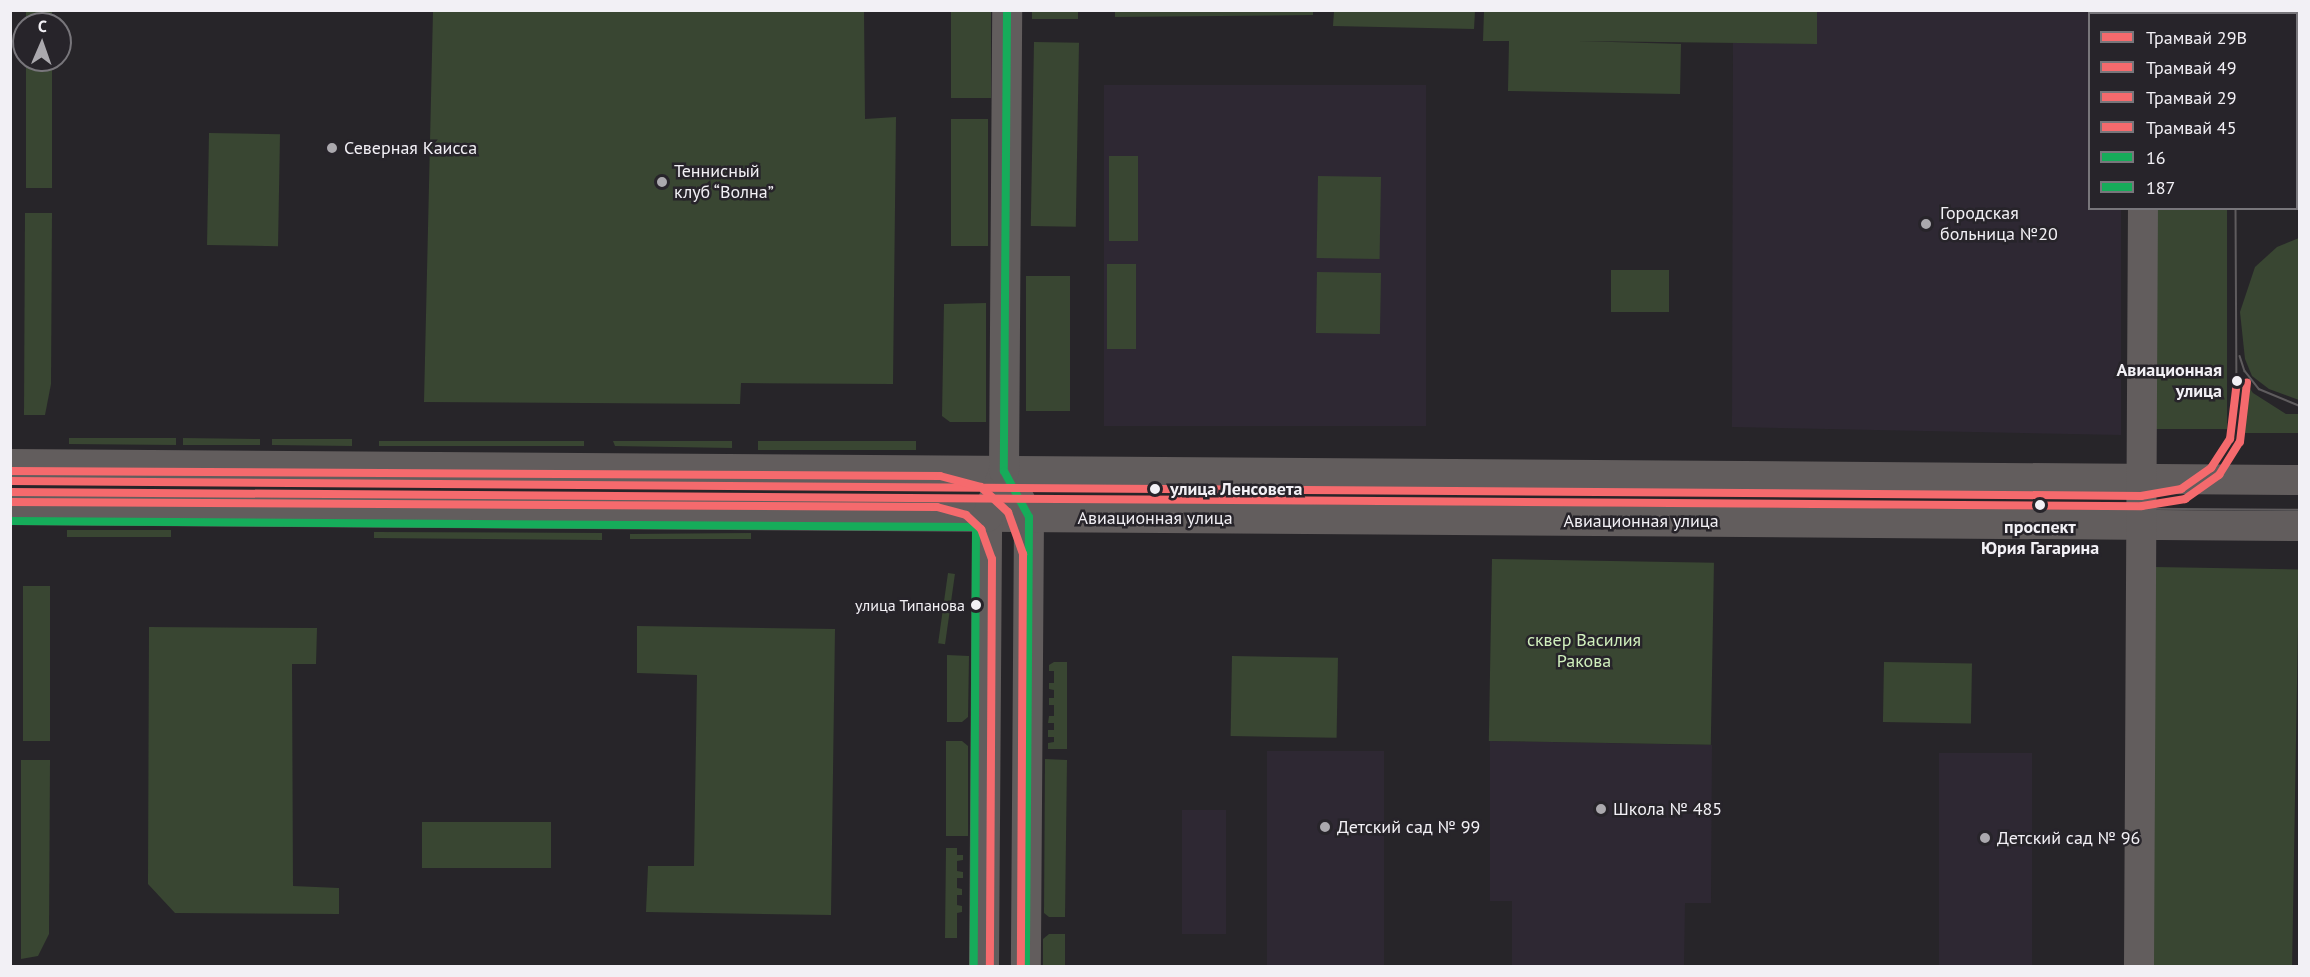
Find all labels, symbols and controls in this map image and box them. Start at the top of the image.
north arrow [12,12,72,72]
legend [2088,12,2298,210]
text: С [38,16,47,36]
text: Трамвай 29В [2146,26,2247,49]
text: Трамвай 49 [2146,56,2236,79]
text: Трамвай 29 [2146,86,2236,109]
text: Трамвай 45 [2146,116,2236,139]
place label: Северная Каисса [344,137,477,159]
marker: Северная Каисса [325,141,339,155]
text: 16 [2146,146,2166,169]
place label: Теннисный клуб “Волна” [674,161,775,204]
marker: Теннисный клуб “Волна” [655,175,669,189]
text: 187 [2146,176,2175,199]
place label: Городская больница №20 [1940,203,2058,246]
marker: Городская больница №20 [1917,215,1935,233]
place label: Авиационная улица [2116,360,2222,403]
marker: Авиационная улица [2227,371,2247,391]
place label: улица Ленсовета [1170,478,1303,500]
marker: улица Ленсовета [1145,479,1165,499]
marker: проспект Юрия Гагарина [2030,495,2050,515]
street label: Авиационная улица [1077,507,1233,529]
street label: Авиационная улица [1563,510,1719,532]
place label: проспект Юрия Гагарина [1981,517,2099,560]
place label: улица Типанова [855,595,965,615]
marker: улица Типанова [970,599,982,611]
park label: сквер Василия Ракова [1527,630,1641,672]
place label: Школа № 485 [1613,798,1722,820]
marker: Школа № 485 [1594,802,1608,816]
place label: Детский сад № 99 [1337,816,1480,838]
marker: Детский сад № 99 [1318,820,1332,834]
place label: Детский сад № 96 [1997,827,2140,849]
marker: Детский сад № 96 [1978,831,1992,845]

